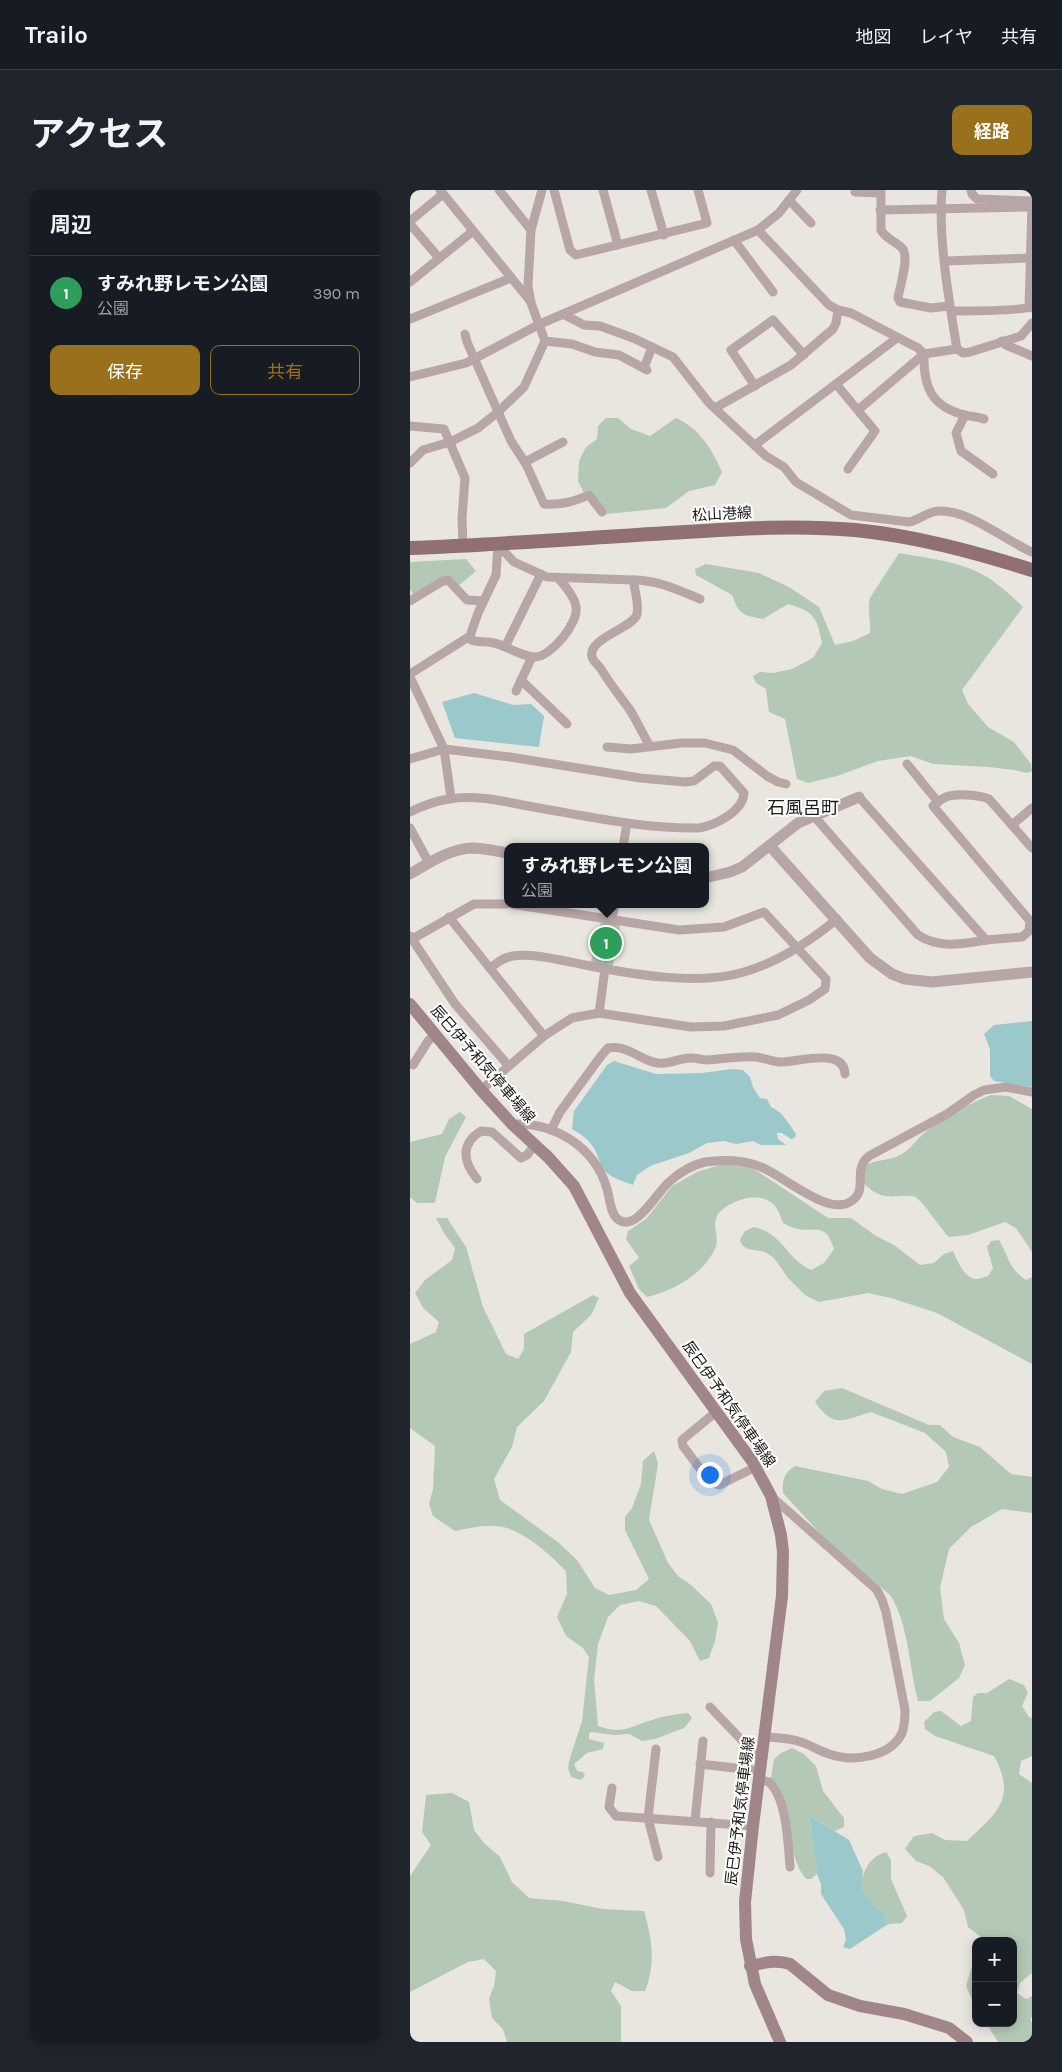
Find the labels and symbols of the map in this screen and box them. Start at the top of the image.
street label: 松山港線 [692,503,752,525]
district label: 石風呂町 [767,797,839,819]
pin: 1 [590,924,622,962]
street label: 辰巳伊予和気停車場線 [427,1001,539,1127]
street label: 辰巳伊予和気停車場線 [679,1337,779,1471]
your location [697,1462,723,1488]
street label: 辰巳伊予和気停車場線 [722,1735,758,1887]

